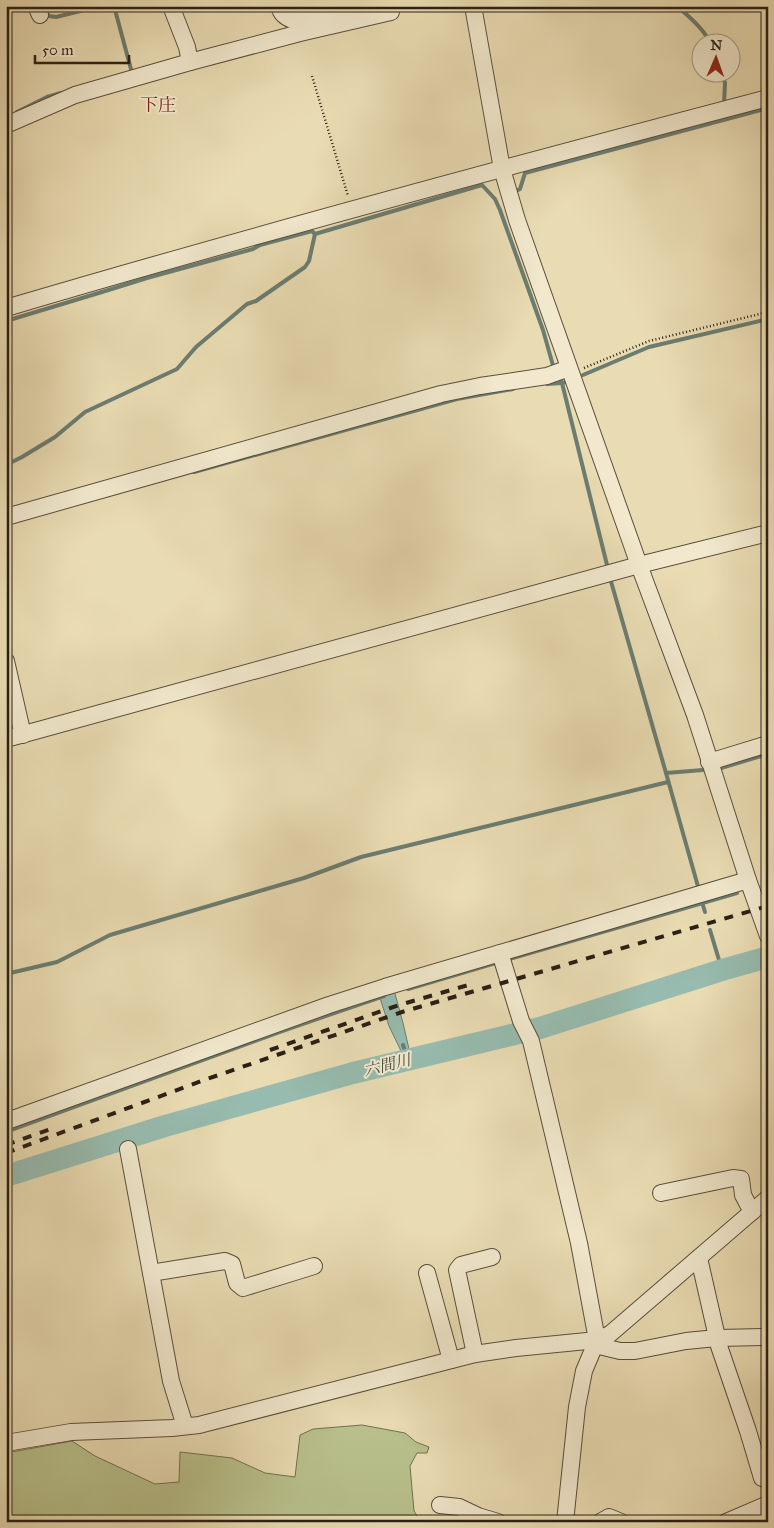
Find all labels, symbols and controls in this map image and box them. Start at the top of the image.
scale bar [35,32,129,64]
north arrow [692,32,742,82]
text: N [710,37,723,54]
text: 50 m [42,41,74,59]
district label: 下庄 [140,94,176,116]
water label: 六間川 [361,1049,415,1080]

